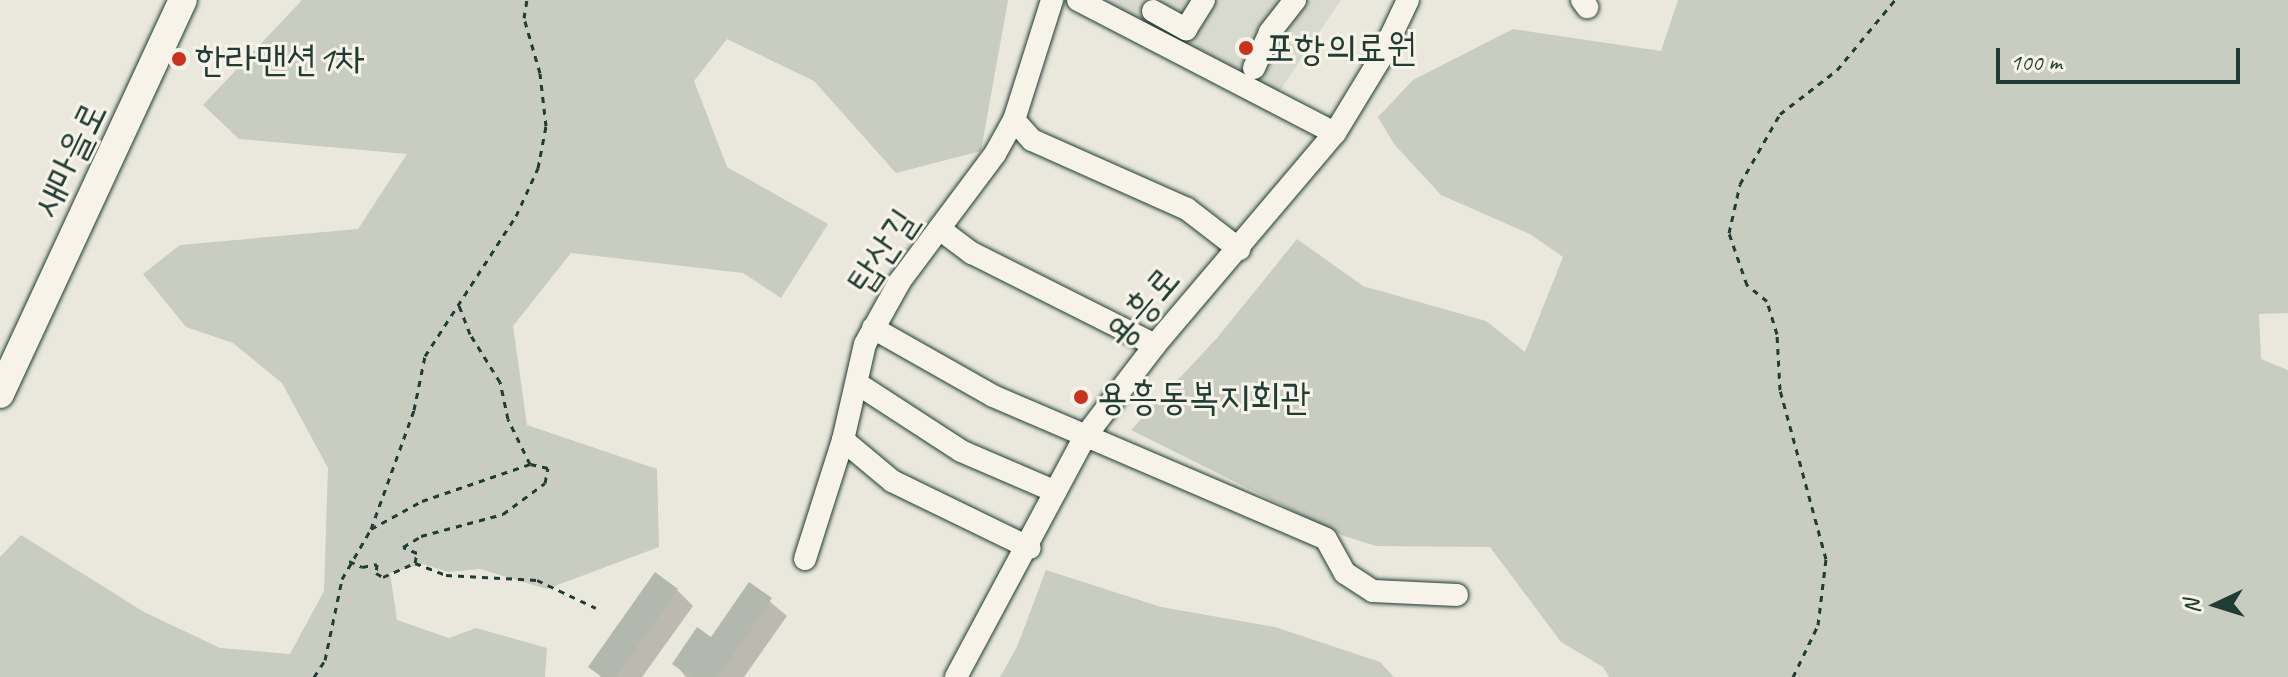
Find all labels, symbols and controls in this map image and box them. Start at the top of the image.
place label: 포항의료원 [1264,25,1417,71]
scale bar [2000,32,2244,82]
place label: 한라맨션1차 [195,36,365,82]
marker: 포항의료원 [1235,37,1257,59]
text: 100 m [2010,47,2062,77]
marker: 한라맨션1차 [170,50,188,68]
street label: 새마을로 [22,94,116,224]
street label: 탑산길 [837,200,927,302]
street label: 용흥로 [1095,257,1189,357]
place label: 용흥동복지회관 [1097,374,1311,420]
marker: 용흥동복지회관 [1072,388,1090,406]
north arrow [2176,565,2256,645]
text: N [2178,599,2206,614]

